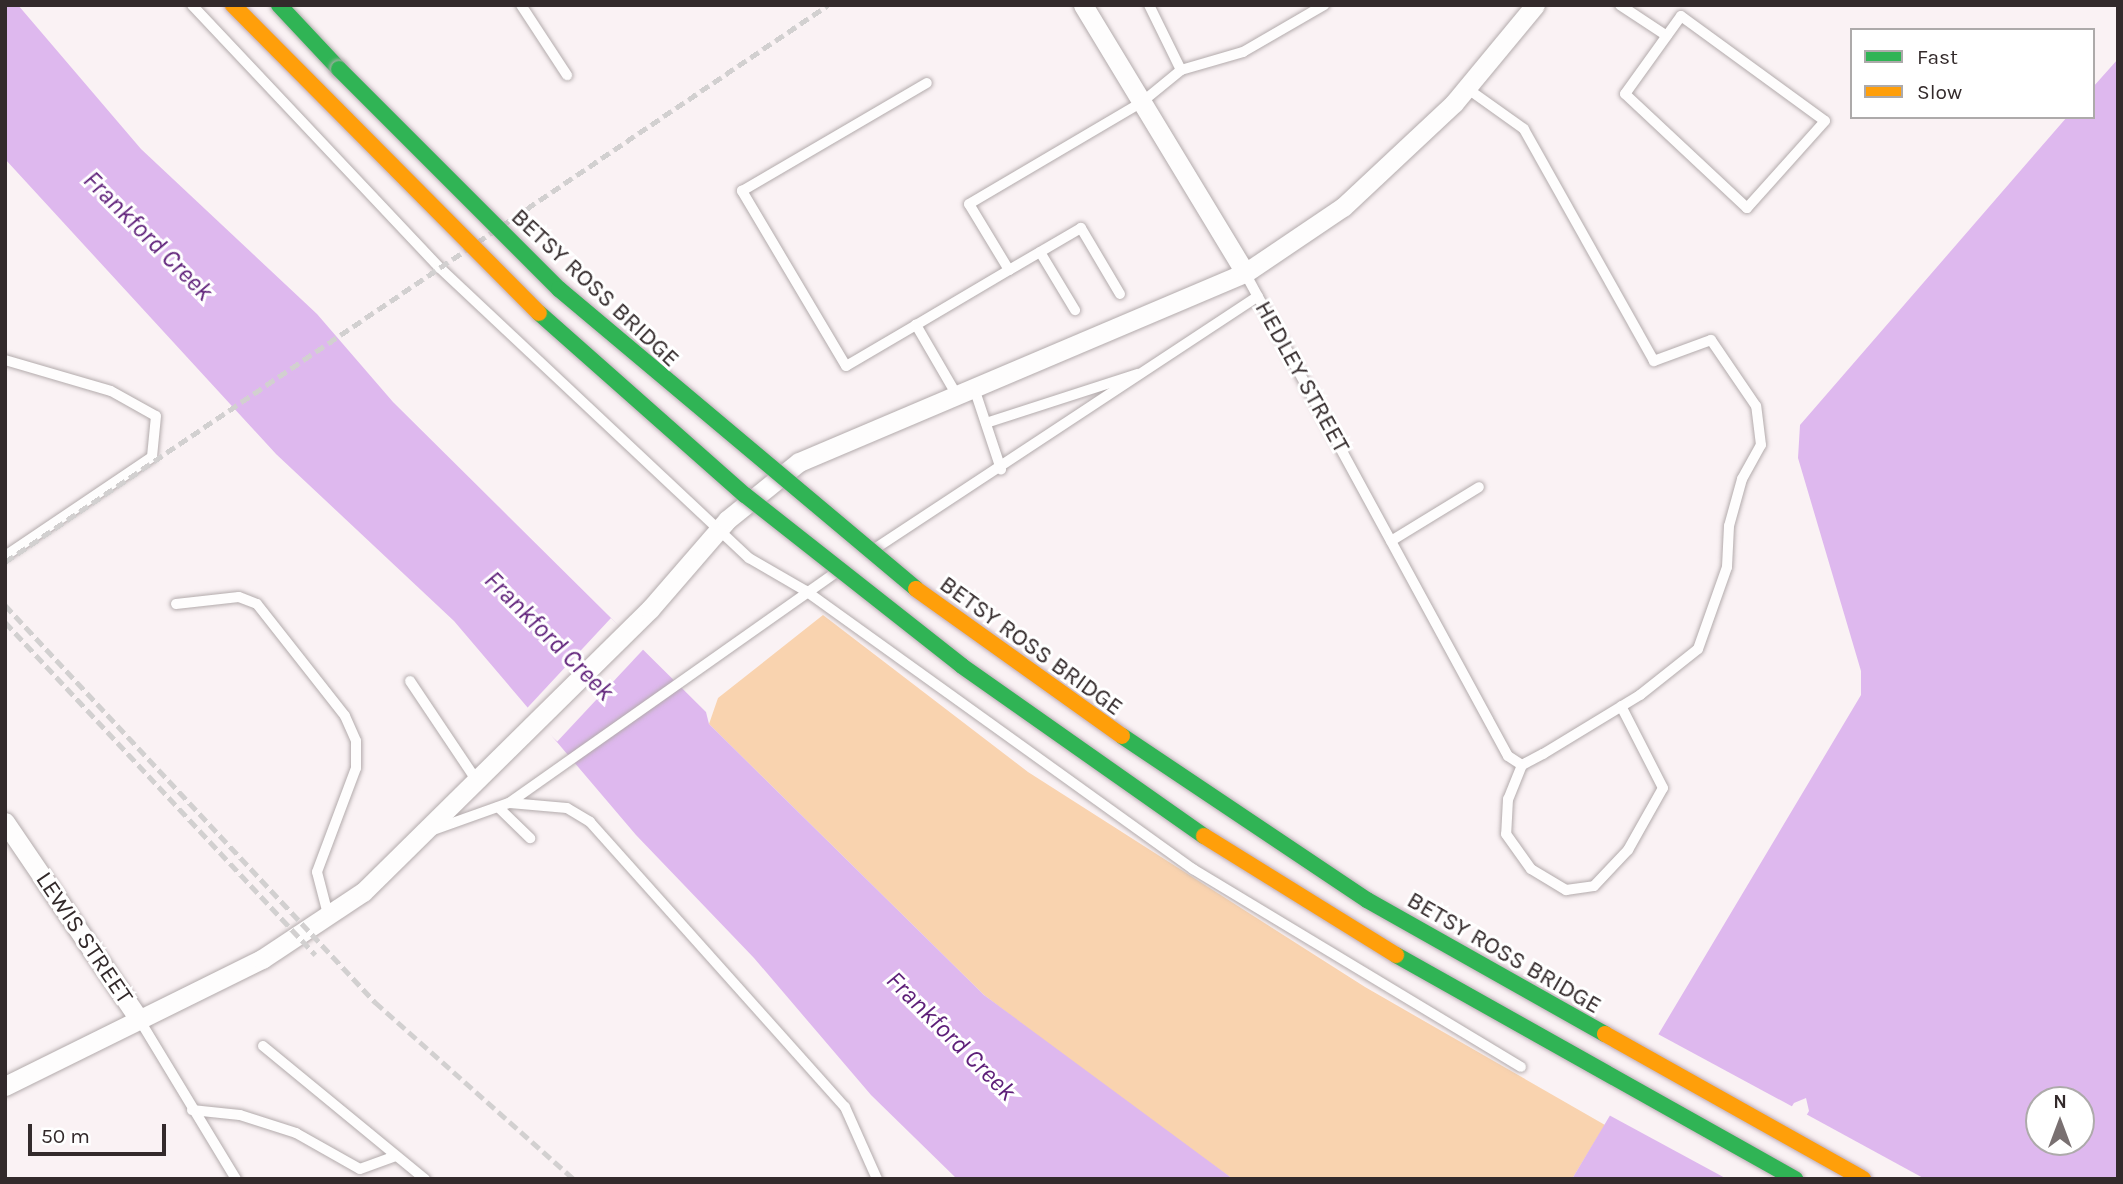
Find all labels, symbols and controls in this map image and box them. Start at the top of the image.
legend [1850,28,2095,119]
text: Fast [1917,45,1958,69]
text: Slow [1917,80,1962,104]
water label: Frankford Creek [77,165,219,307]
street label: BETSY ROSS BRIDGE [505,203,685,373]
street label: HEDLEY STREET [1248,296,1356,458]
water label: Frankford Creek [478,565,620,707]
street label: BETSY ROSS BRIDGE [934,570,1128,722]
street label: LEWIS STREET [29,866,139,1010]
street label: BETSY ROSS BRIDGE [1402,886,1606,1020]
water label: Frankford Creek [880,965,1022,1107]
north arrow [2025,1086,2095,1156]
text: N [2053,1091,2067,1113]
scale bar [32,1110,170,1154]
text: 50 m [41,1124,90,1148]

